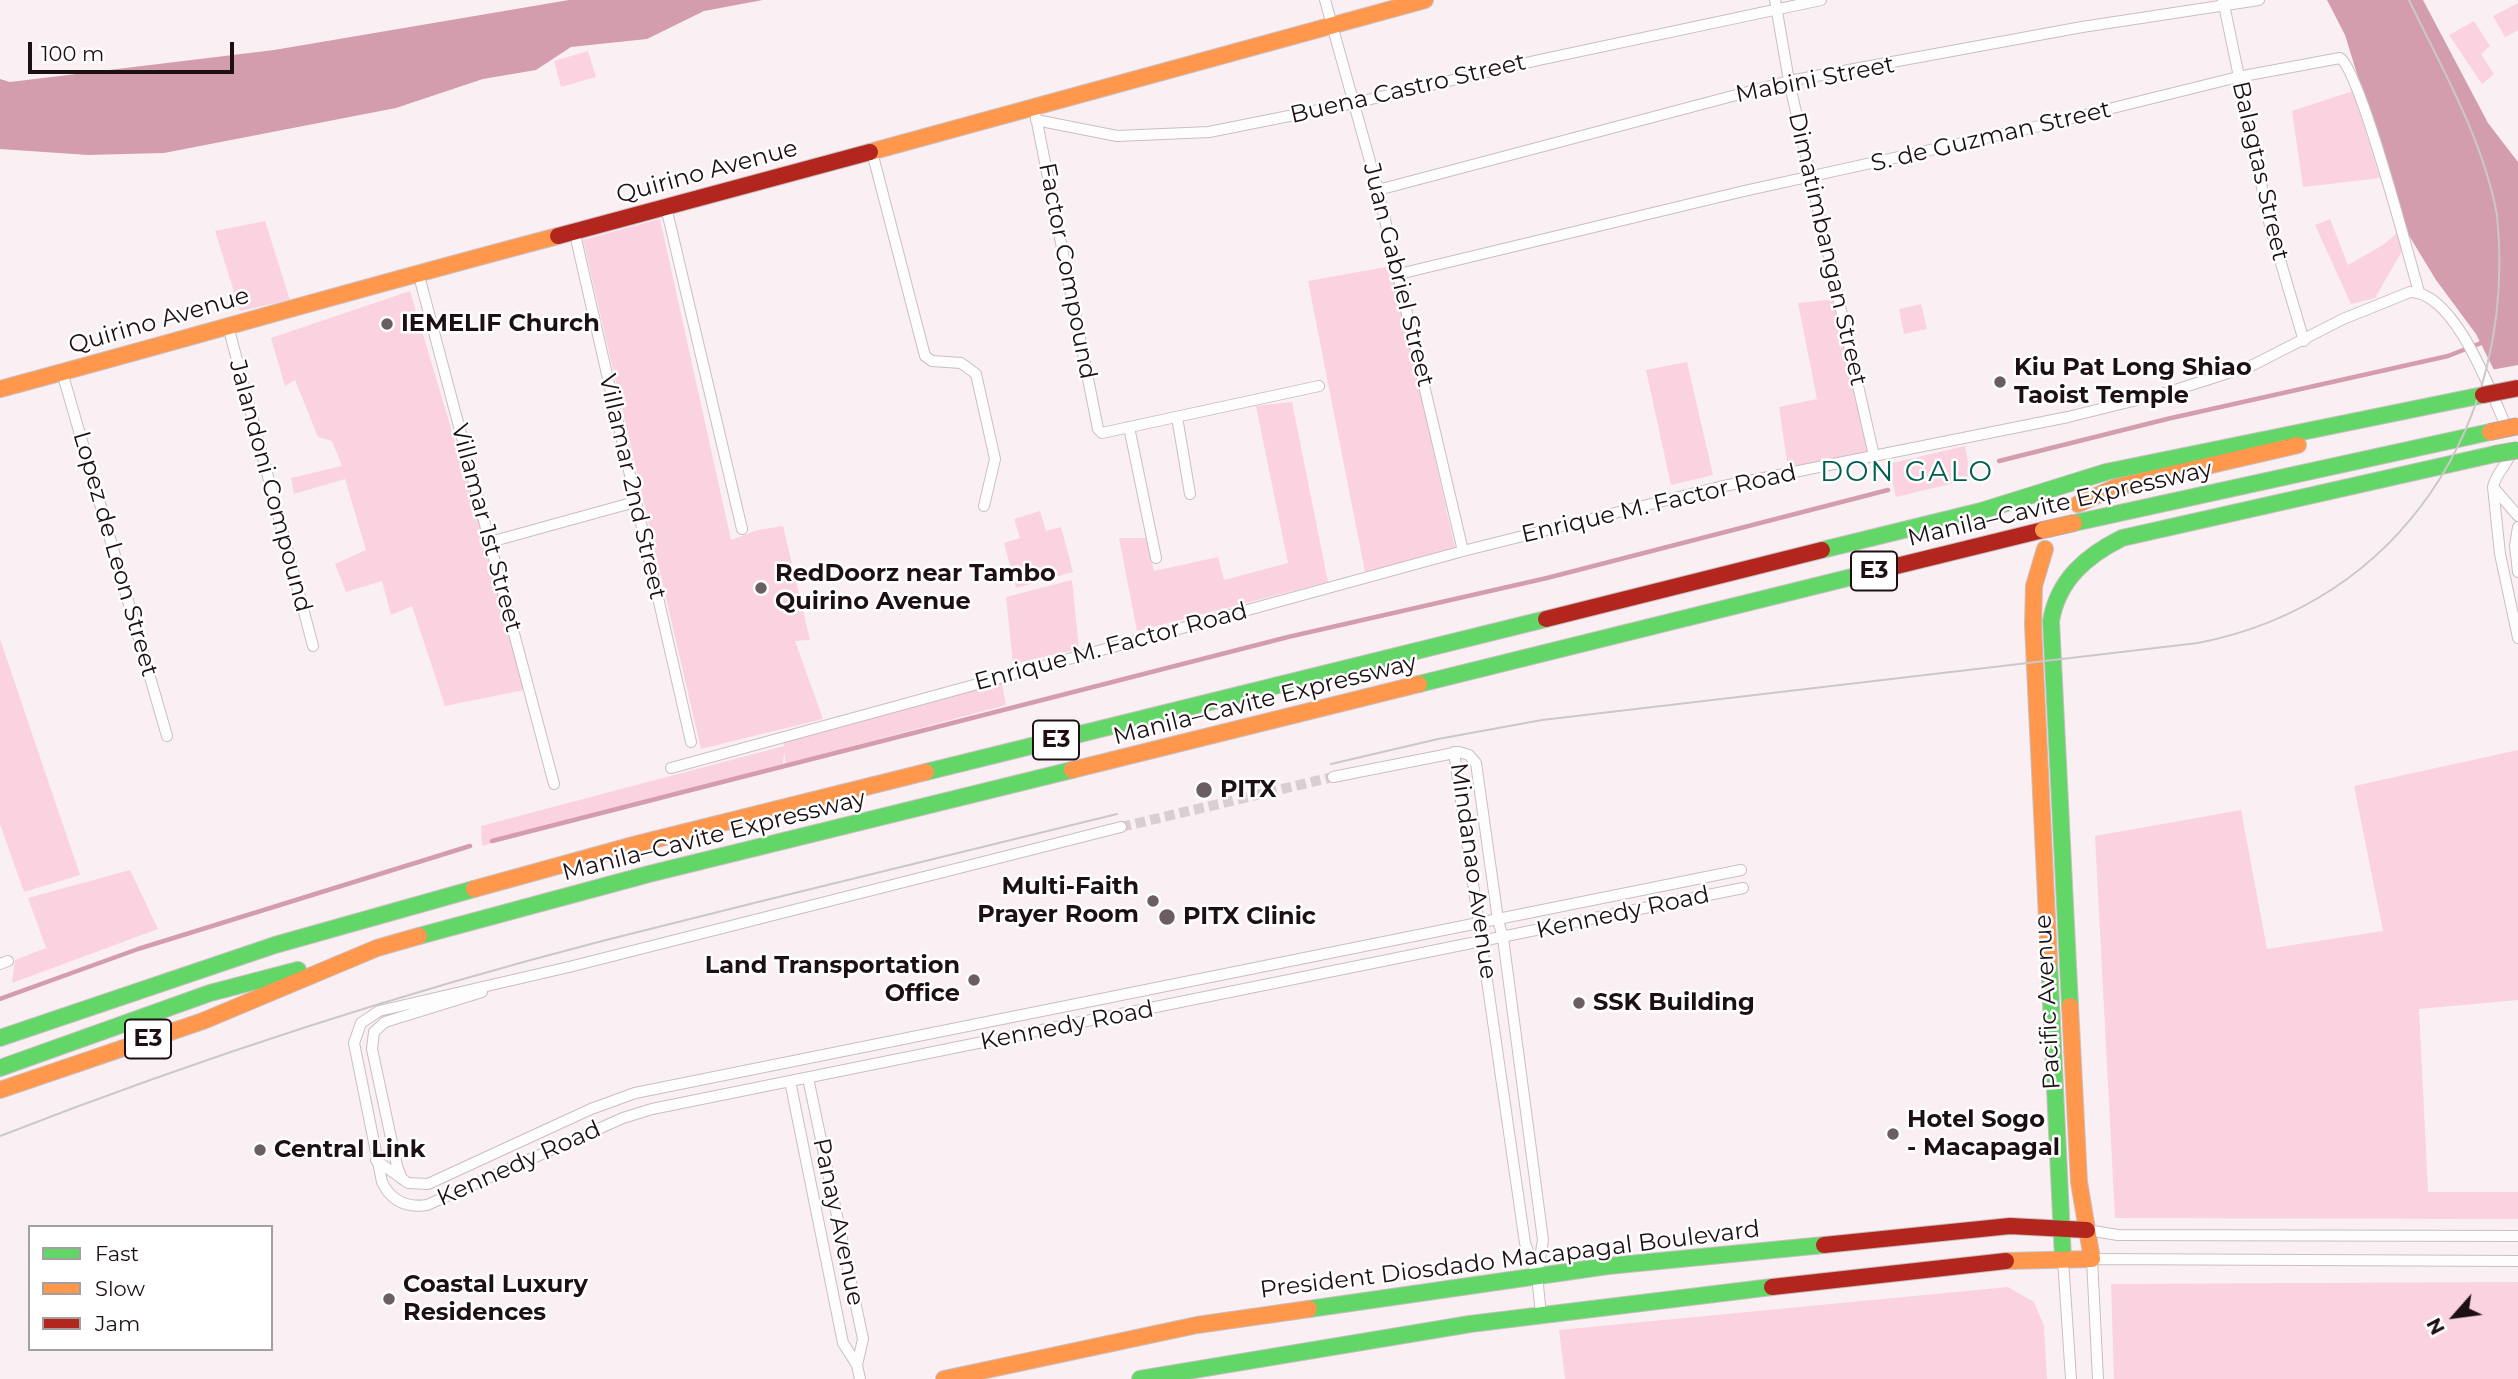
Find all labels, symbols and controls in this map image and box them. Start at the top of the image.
scale bar [32,28,238,72]
text: 100 m [41,41,104,66]
street label: Buena Castro Street [1287,48,1529,130]
street label: Mabini Street [1733,50,1897,110]
street label: Balagtas Street [2225,78,2295,264]
street label: S. de Guzman Street [1868,95,2114,179]
street label: Dimatimbangan Street [1781,109,1873,389]
street label: Quirino Avenue [613,134,801,210]
street label: Factor Compound [1032,160,1102,382]
street label: Juan Gabriel Street [1356,160,1440,390]
street label: Quirino Avenue [65,281,253,361]
place label: IEMELIF Church [401,310,600,338]
marker: IEMELIF Church [379,316,395,332]
place label: Kiu Pat Long Shiao Taoist Temple [2014,354,2252,410]
street label: Jalandoni Compound [222,357,318,615]
street label: Villamar 2nd Street [592,372,672,602]
marker: Kiu Pat Long Shiao Taoist Temple [1992,374,2008,390]
street label: Villamar 1st Street [444,421,528,635]
street label: Lopez de Leon Street [66,428,164,680]
street label: Manila–Cavite Expressway [1905,455,2215,553]
district label: DON GALO [1821,456,1993,490]
street label: Enrique M. Factor Road [1519,458,1799,550]
road number: E3 [1851,552,1897,590]
place label: RedDoorz near Tambo Quirino Avenue [775,560,1056,616]
marker: RedDoorz near Tambo Quirino Avenue [753,580,769,596]
street label: Enrique M. Factor Road [971,597,1251,697]
street label: Manila–Cavite Expressway [1110,648,1420,752]
road number: E3 [1033,720,1079,760]
street label: Mindanao Avenue [1444,761,1502,981]
place label: PITX [1220,776,1276,804]
marker: PITX [1194,780,1214,800]
street label: Manila–Cavite Expressway [559,784,869,888]
place label: Multi-Faith Prayer Room [977,873,1139,929]
street label: Kennedy Road [1534,881,1712,945]
marker: Multi-Faith Prayer Room [1145,893,1161,909]
place label: PITX Clinic [1183,903,1316,931]
marker: PITX Clinic [1157,907,1177,927]
street label: Pacific Avenue [2029,914,2067,1090]
place label: Land Transportation Office [705,952,960,1008]
marker: Land Transportation Office [966,972,982,988]
place label: SSK Building [1593,989,1755,1017]
street label: Kennedy Road [978,995,1156,1057]
marker: SSK Building [1571,995,1587,1011]
road number: E3 [125,1020,171,1058]
place label: Hotel Sogo - Macapagal [1907,1106,2060,1162]
street label: Kennedy Road [433,1115,605,1213]
marker: Hotel Sogo - Macapagal [1885,1126,1901,1142]
street label: Panay Avenue [806,1135,870,1309]
place label: Central Link [274,1136,425,1164]
marker: Central Link [252,1142,268,1158]
street label: President Diosdado Macapagal Boulevard [1258,1215,1762,1305]
legend [28,1225,273,1351]
text: Fast [95,1241,139,1266]
place label: Coastal Luxury Residences [403,1271,588,1327]
text: Slow [95,1276,145,1301]
north arrow [2420,1281,2490,1351]
marker: Coastal Luxury Residences [381,1291,397,1307]
text: Jam [95,1311,140,1336]
text: N [2422,1314,2450,1338]

